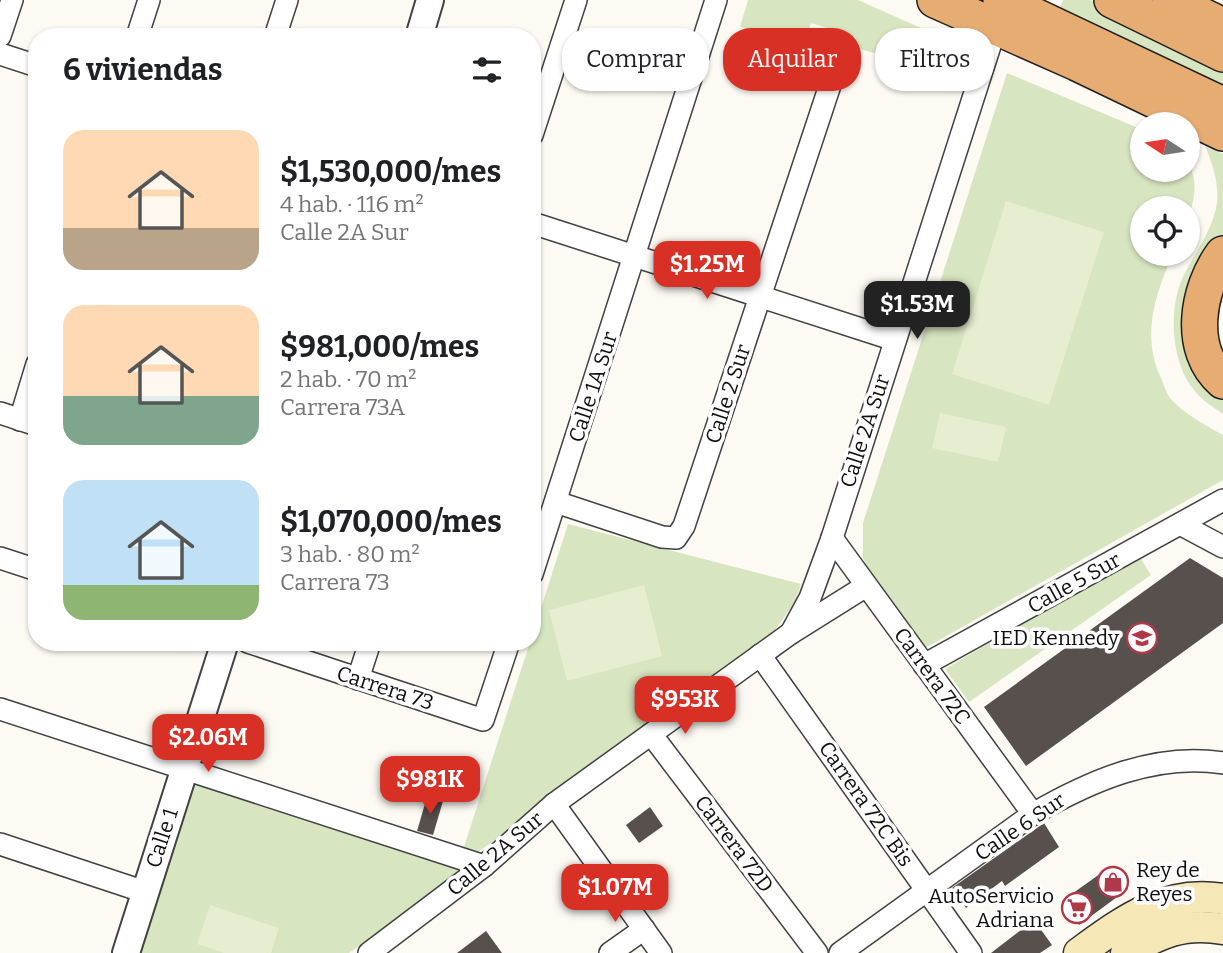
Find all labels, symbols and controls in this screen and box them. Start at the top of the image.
chip: Comprar [562,28,709,91]
chip: Alquilar [723,28,861,91]
chip: Filtros [875,28,994,91]
icon: filters [468,51,506,89]
text: 6 viviendas [63,52,222,88]
north arrow [1130,112,1200,182]
map controls [1130,112,1200,266]
text: $1,530,000/mes [280,154,501,190]
icon: home [119,158,203,242]
text: 4 hab. · 116 m² [280,190,424,218]
button: locate [1130,196,1200,266]
text: Calle 2A Sur [280,218,409,246]
pin: $1.25M [650,242,764,301]
text: $1.25M [670,250,744,278]
pin: $1.53M [860,282,974,341]
text: $1.53M [880,290,954,318]
text: $981,000/mes [280,329,479,365]
street label: Calle 1A Sur [563,329,623,445]
icon: home [119,333,203,417]
street label: Calle 2 Sur [700,341,756,447]
text: 2 hab. · 70 m² [280,365,416,393]
street label: Calle 2A Sur [834,371,896,491]
text: Carrera 73A [280,393,405,421]
text: $1,070,000/mes [280,504,502,540]
icon: home [119,508,203,592]
text: 3 hab. · 80 m² [280,540,420,568]
street label: Calle 5 Sur [1023,547,1125,619]
text: Carrera 73 [280,568,390,596]
school or university icon: IED Kennedy [1125,621,1159,655]
street label: Carrera 72C [888,622,976,730]
place label: IED Kennedy [993,625,1120,651]
street label: Carrera 73 [333,660,437,716]
pin: $953K [636,676,734,736]
text: $953K [651,685,719,713]
pin: $2.06M [151,714,265,774]
text: $2.06M [168,723,248,751]
street label: Carrera 72C Bis [813,736,919,872]
pin: $981K [381,756,479,816]
text: $981K [396,765,464,793]
street label: Calle 6 Sur [970,787,1070,867]
street label: Carrera 72D [689,790,779,898]
street label: Calle 1 [140,805,184,871]
street label: Calle 2A Sur [442,806,548,902]
place label: Rey de Reyes [1136,857,1200,907]
pin: $1.07M [558,864,672,924]
shop icon: Rey de Reyes [1096,865,1130,899]
text: $1.07M [577,873,653,901]
place label: AutoServicio Adriana [928,883,1055,933]
supermarket icon: AutoServicio Adriana [1060,891,1094,925]

